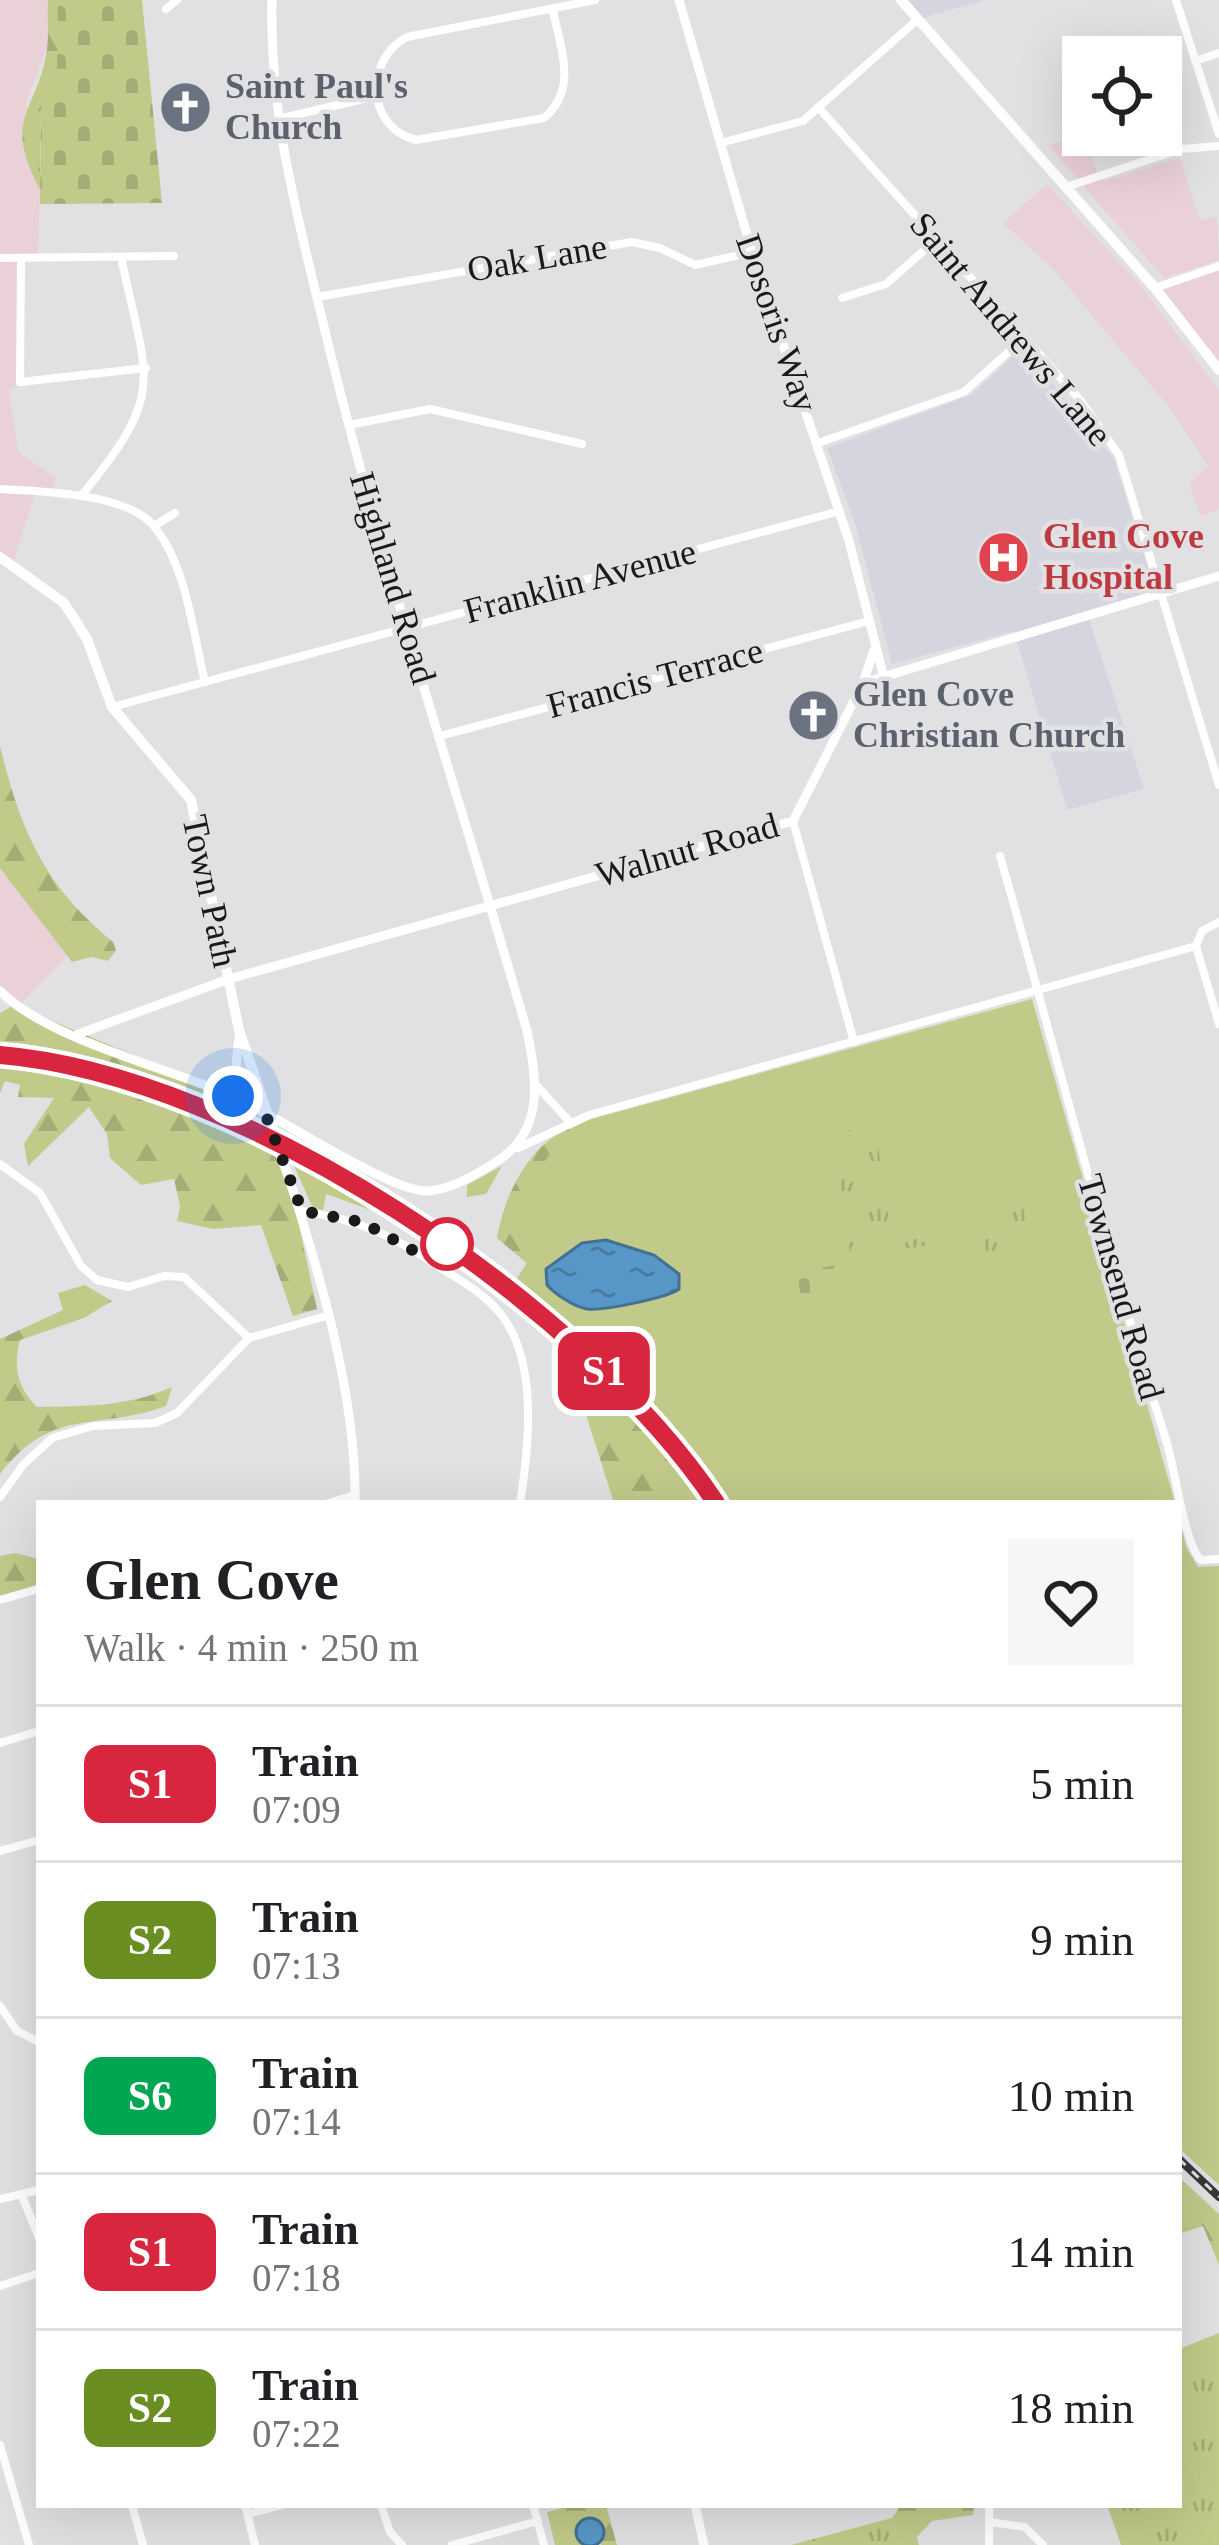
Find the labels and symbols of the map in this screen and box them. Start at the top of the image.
place label: Saint Paul's Church [225,66,408,147]
church icon: Saint Paul's Church [158,79,214,135]
street label: Saint Andrews Lane [902,204,1120,454]
street label: Oak Lane [464,226,610,290]
street label: Dosoris Way [728,229,826,417]
street label: Highland Road [342,467,444,689]
place label: Glen Cove Hospital [1043,516,1204,597]
hospital icon: Glen Cove Hospital [976,529,1032,585]
street label: Franklin Avenue [460,531,700,631]
street label: Francis Terrace [543,630,767,726]
place label: Glen Cove Christian Church [853,674,1125,755]
church icon: Glen Cove Christian Church [786,687,842,743]
street label: Walnut Road [591,805,783,895]
street label: Town Path [174,811,246,971]
your location [203,1066,263,1126]
street label: Townsend Road [1070,1170,1172,1404]
unlabelled marker [422,1219,472,1269]
line badge: S1 [550,1332,658,1410]

